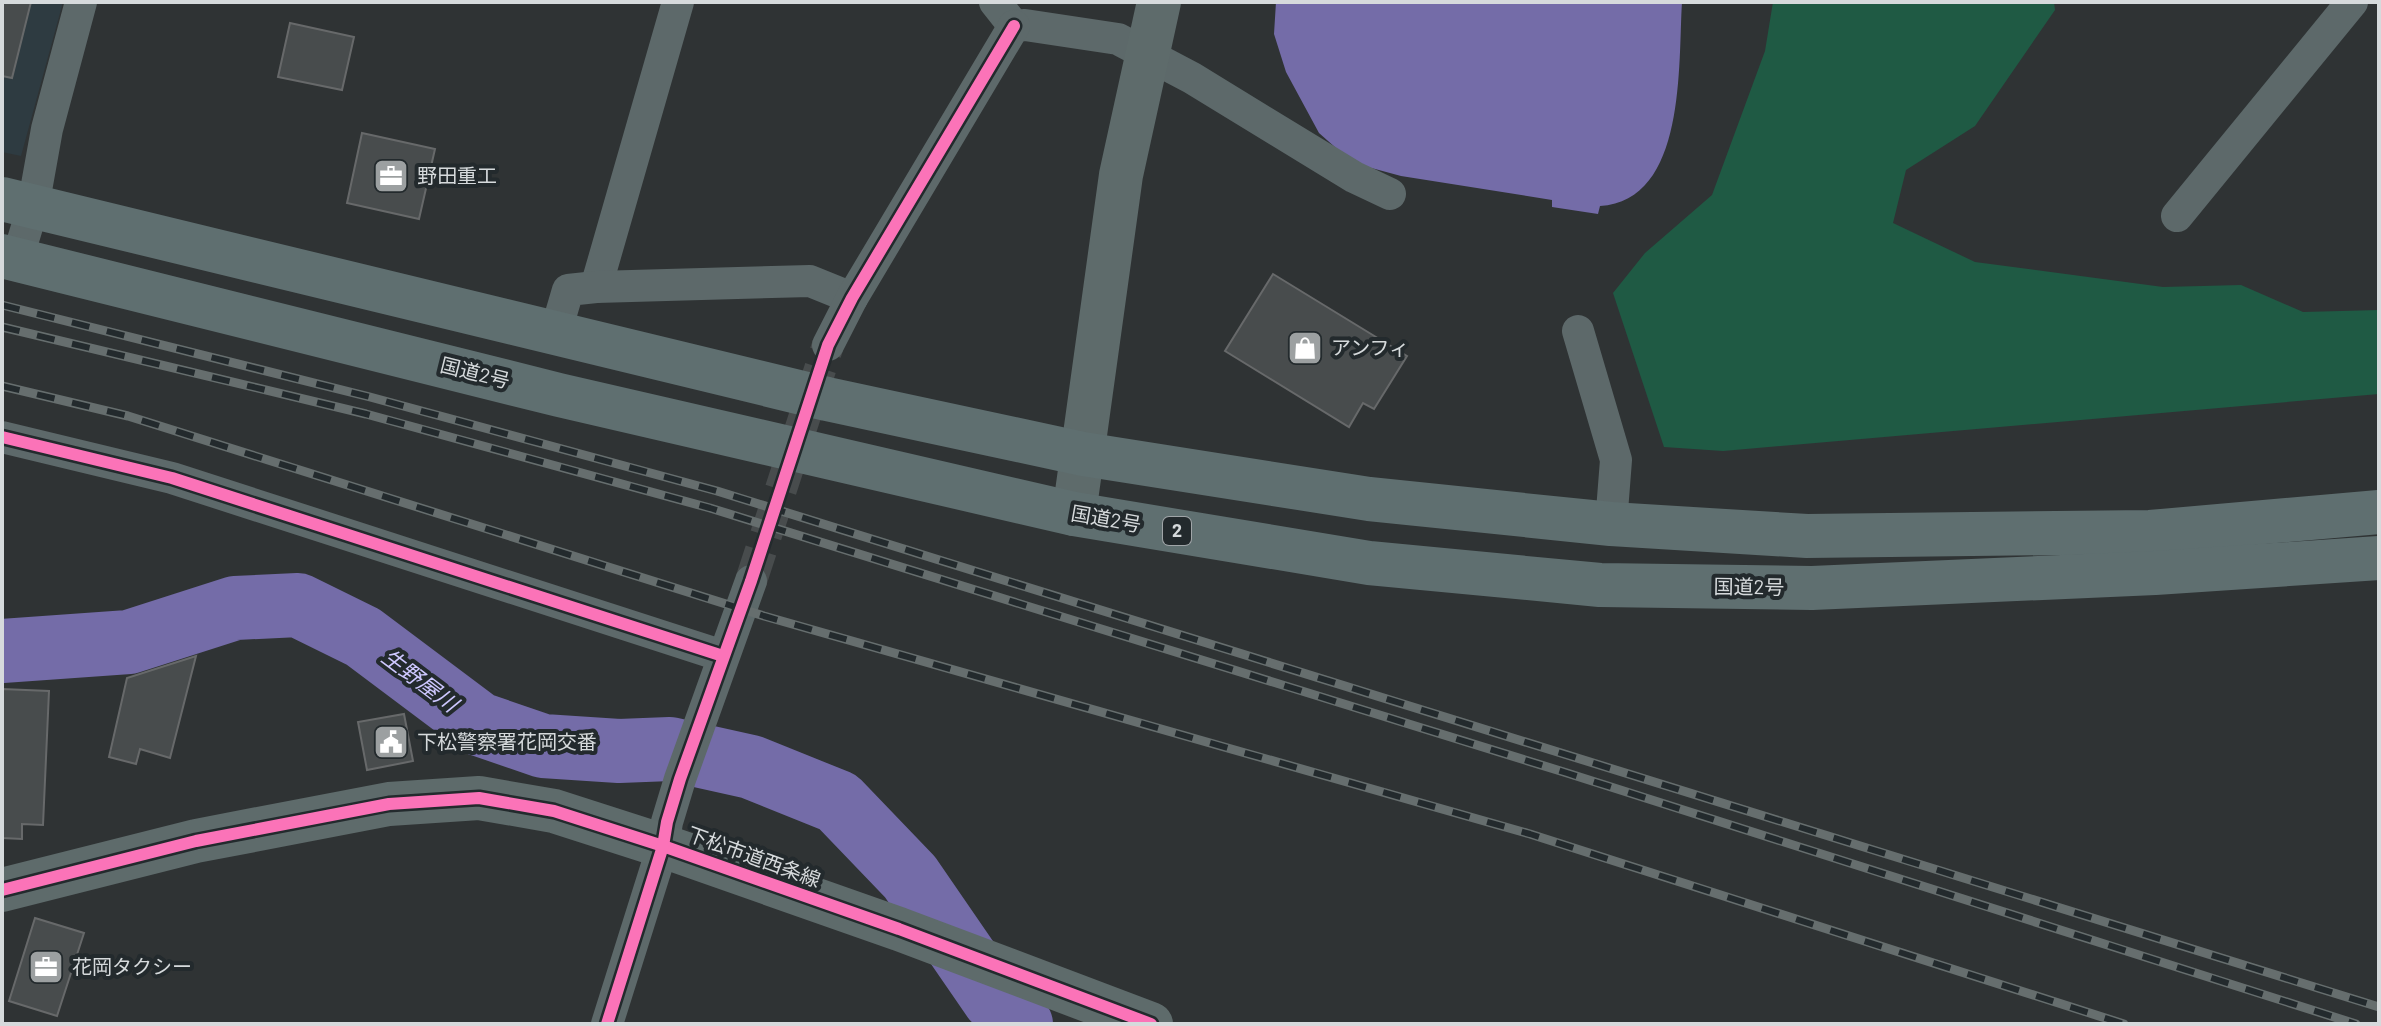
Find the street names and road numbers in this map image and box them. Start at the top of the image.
street label: 国道2号 [438,352,512,392]
street label: 国道2号 [1069,500,1143,536]
road number: 2 [1163,517,1191,545]
street label: 国道2号 [1713,573,1785,599]
street label: 下松市道西条線 [684,821,824,891]

